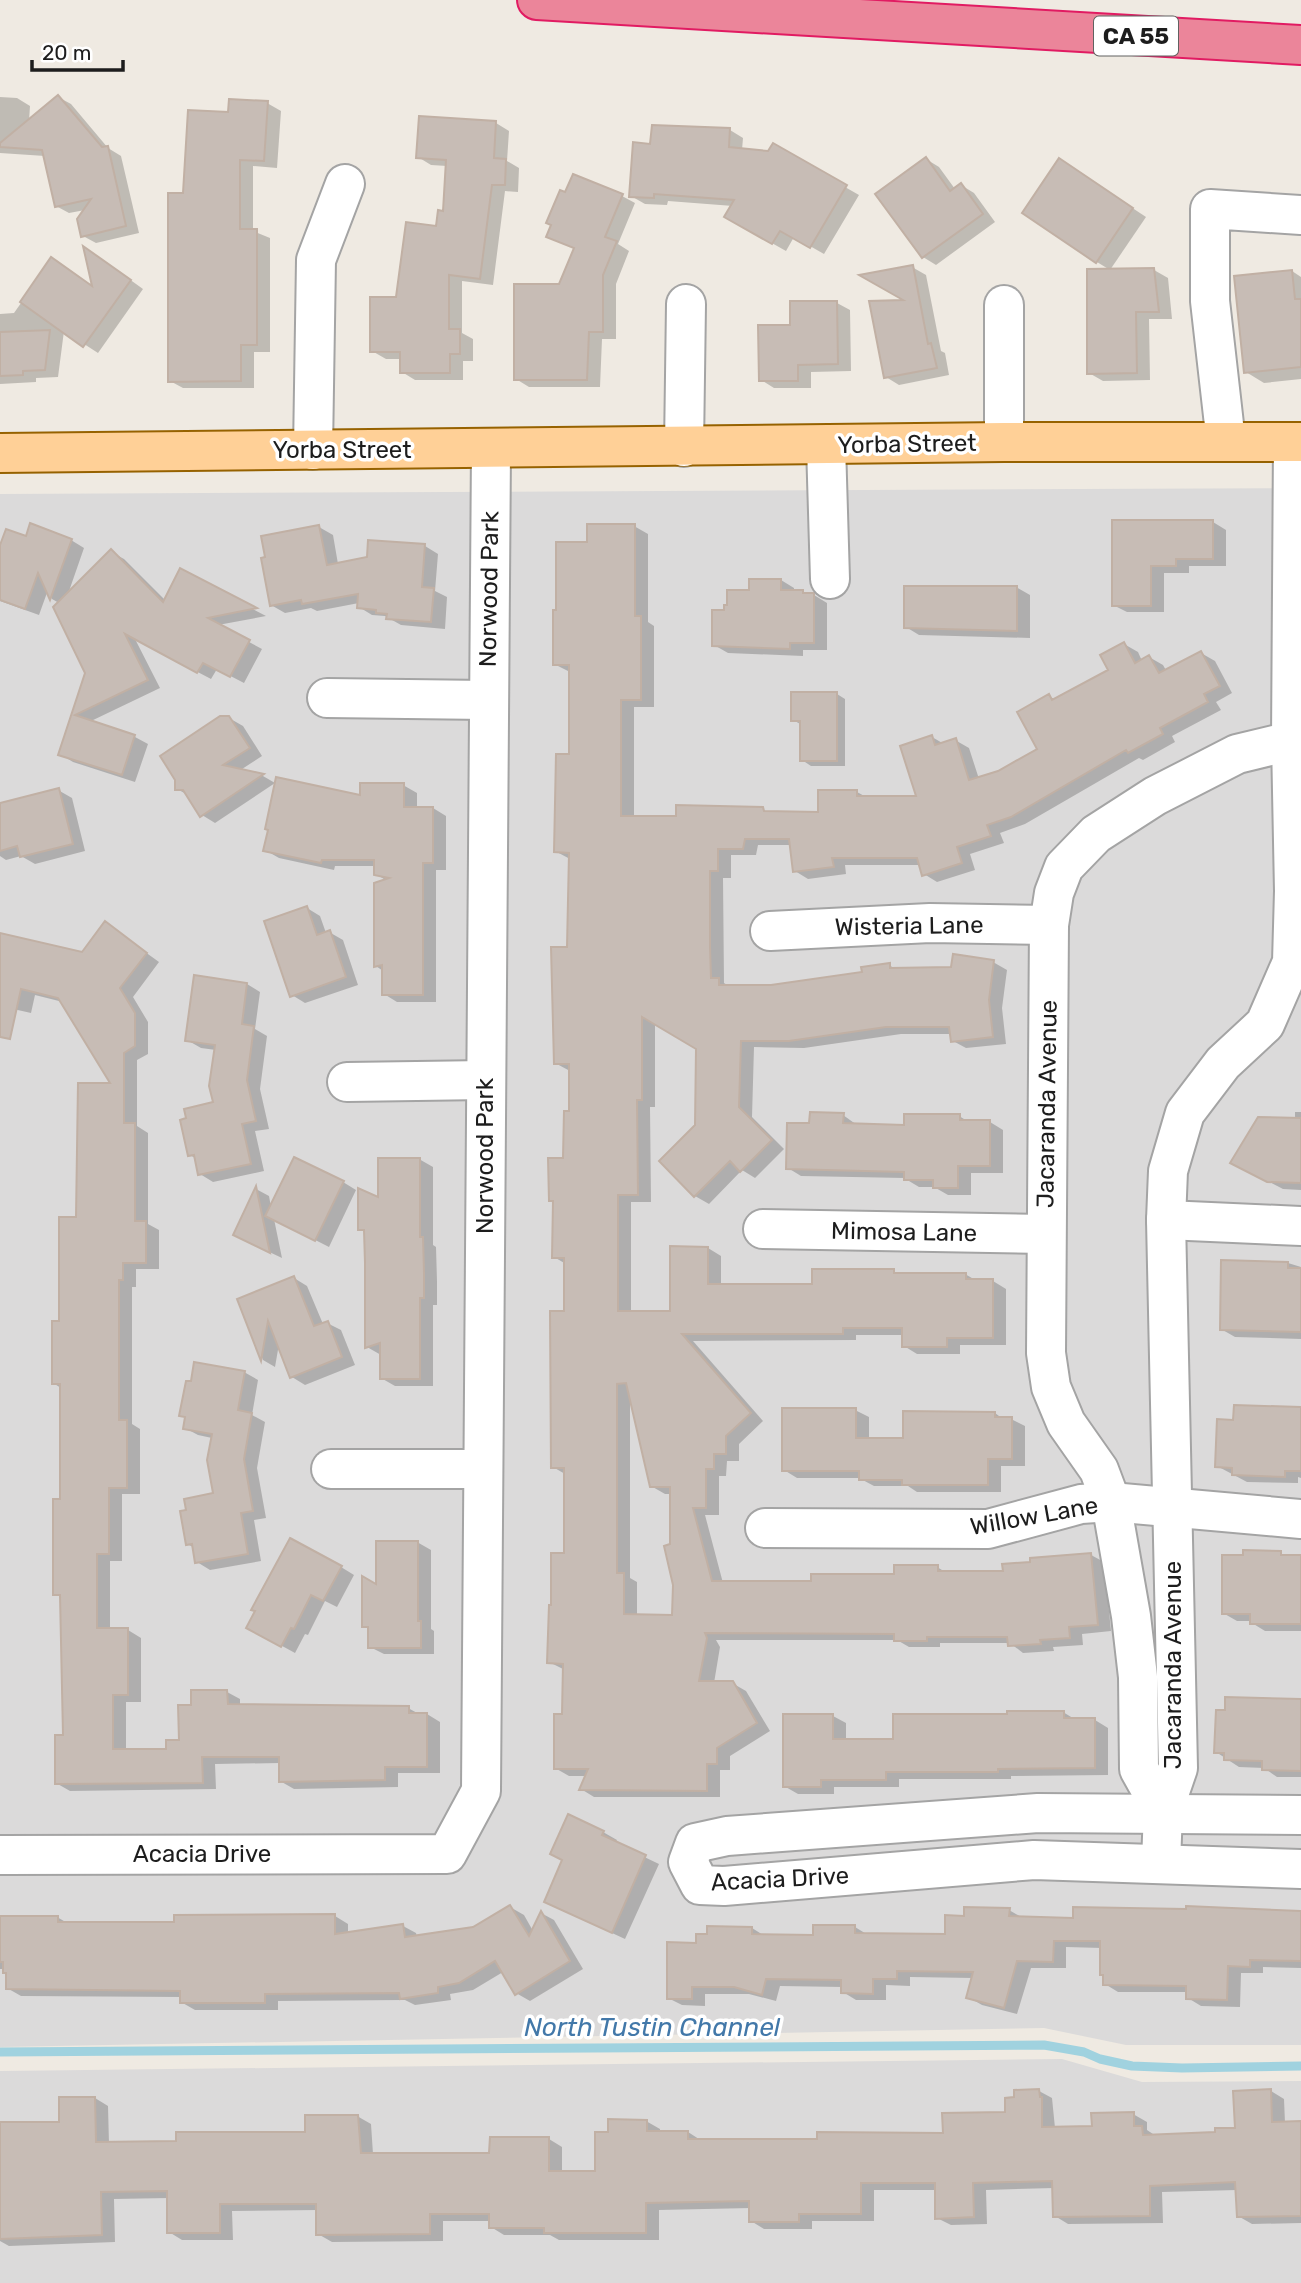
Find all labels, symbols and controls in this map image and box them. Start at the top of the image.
road number: CA 55 [1094,17,1178,56]
scale bar [32,28,122,72]
text: 20 m [42,40,91,65]
street label: Yorba Street [837,429,977,459]
street label: Yorba Street [272,436,412,464]
street label: Norwood Park [474,510,504,667]
street label: Wisteria Lane [834,911,984,941]
street label: Jacaranda Avenue [1031,1000,1063,1208]
street label: Norwood Park [471,1077,499,1234]
street label: Mimosa Lane [831,1217,977,1247]
street label: Willow Lane [968,1491,1100,1541]
street label: Jacaranda Avenue [1159,1561,1187,1769]
street label: Acacia Drive [133,1840,271,1868]
street label: Acacia Drive [710,1861,850,1897]
water label: North Tustin Channel [524,2012,781,2043]

